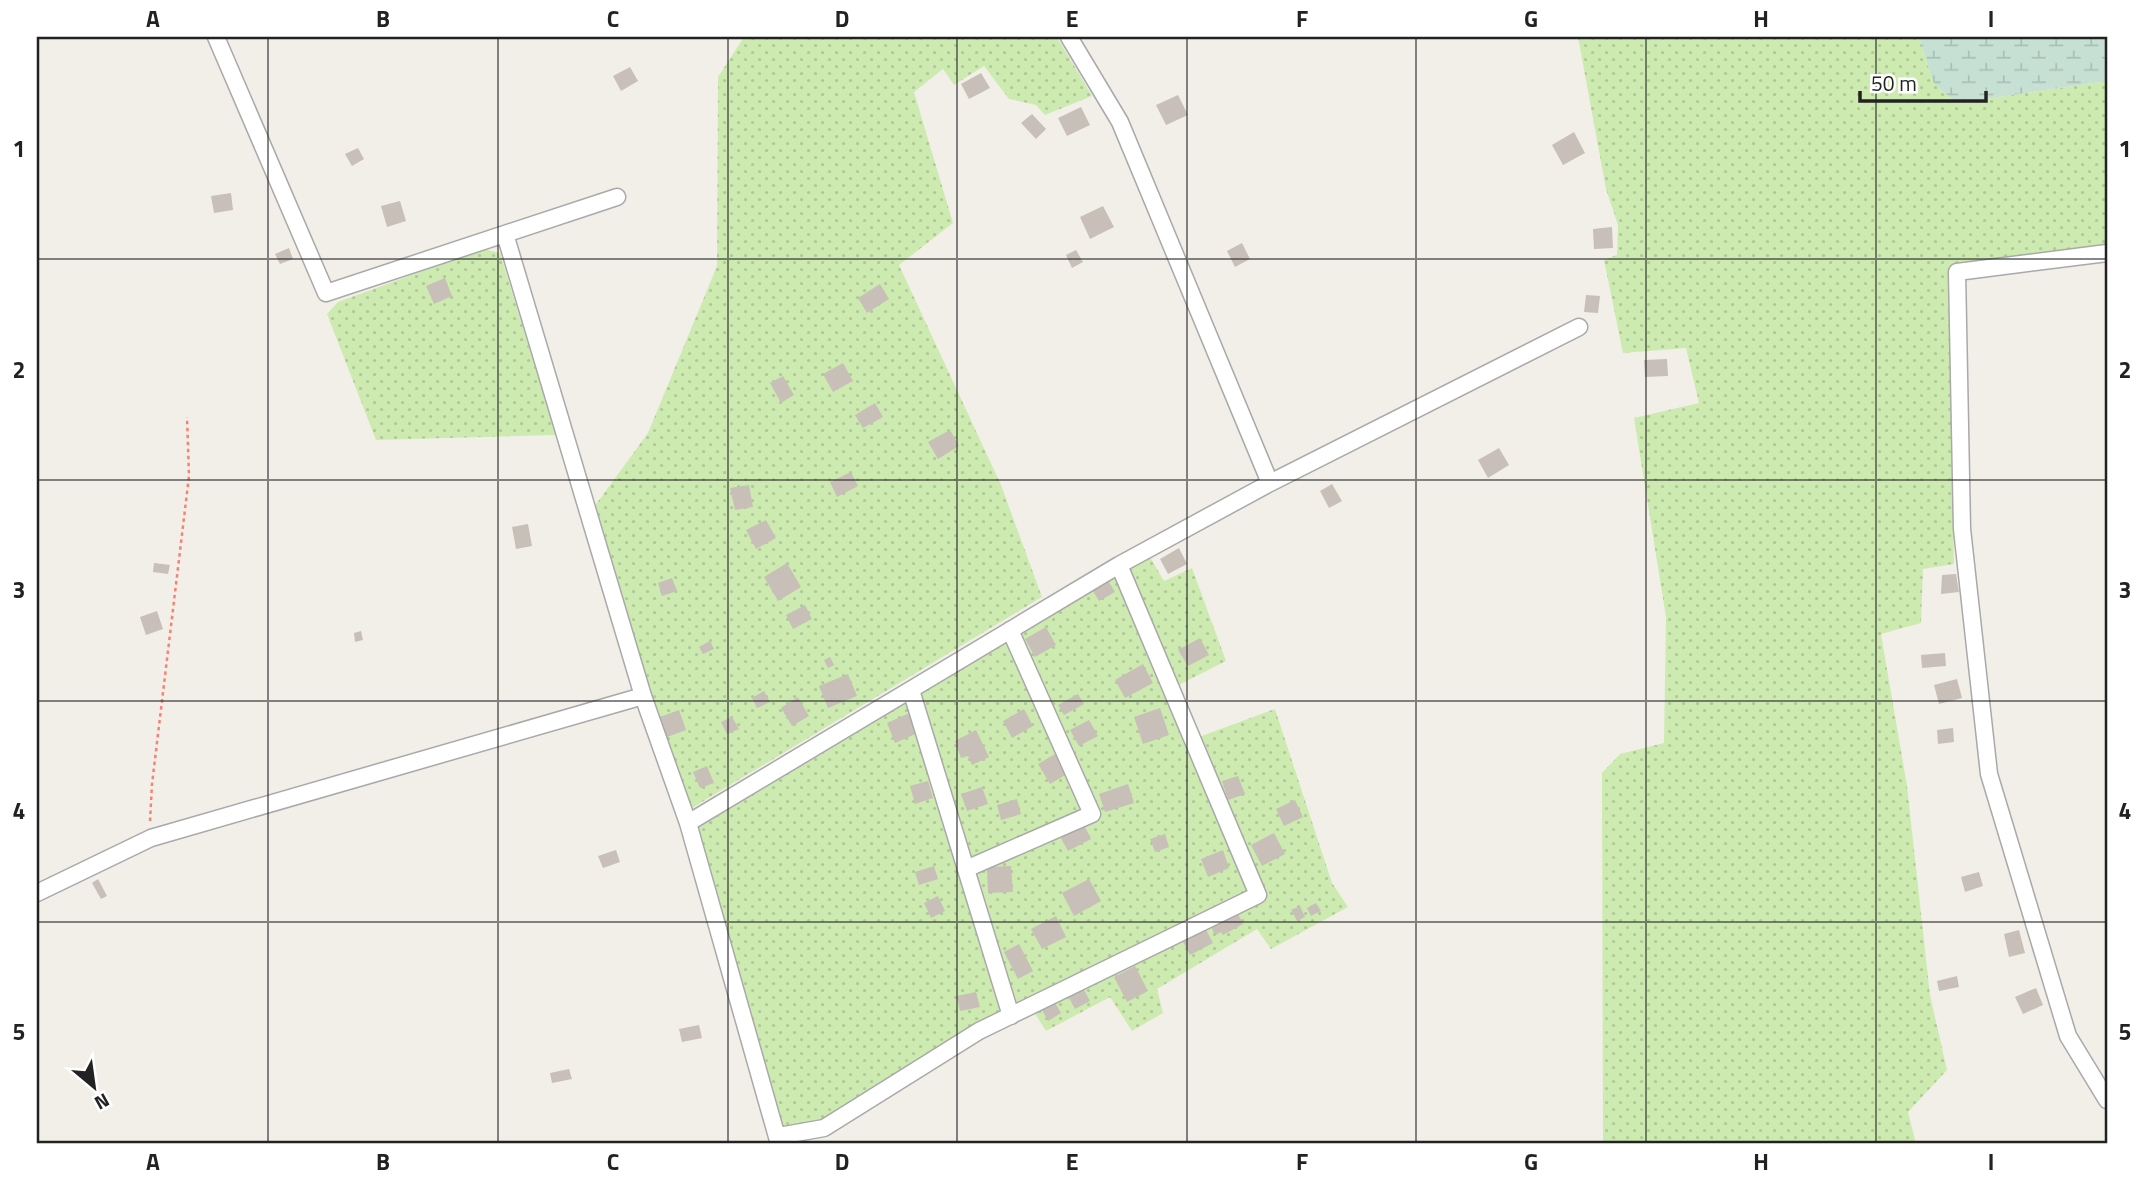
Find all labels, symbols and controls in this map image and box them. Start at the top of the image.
text: A [146,1,160,36]
text: B [376,1,390,36]
text: C [607,1,619,36]
text: D [835,1,849,36]
text: E [1066,1,1078,36]
text: F [1296,1,1308,36]
text: G [1524,1,1538,36]
text: H [1753,1,1769,36]
text: I [1988,1,1994,36]
scale bar [1860,60,1986,104]
text: 50 m [1871,67,1917,99]
text: 1 [13,131,25,166]
text: 1 [2119,131,2131,166]
text: 2 [13,352,25,387]
text: 2 [2119,352,2131,387]
text: 3 [13,572,25,607]
text: 3 [2119,572,2131,607]
text: 4 [13,793,25,828]
text: 4 [2119,793,2131,828]
text: 5 [13,1014,25,1049]
text: 5 [2119,1014,2131,1049]
north arrow [60,1052,130,1122]
text: N [90,1086,115,1118]
text: A [146,1144,160,1179]
text: B [376,1144,390,1179]
text: C [607,1144,619,1179]
text: D [835,1144,849,1179]
text: E [1066,1144,1078,1179]
text: F [1296,1144,1308,1179]
text: G [1524,1144,1538,1179]
text: H [1753,1144,1769,1179]
text: I [1988,1144,1994,1179]

